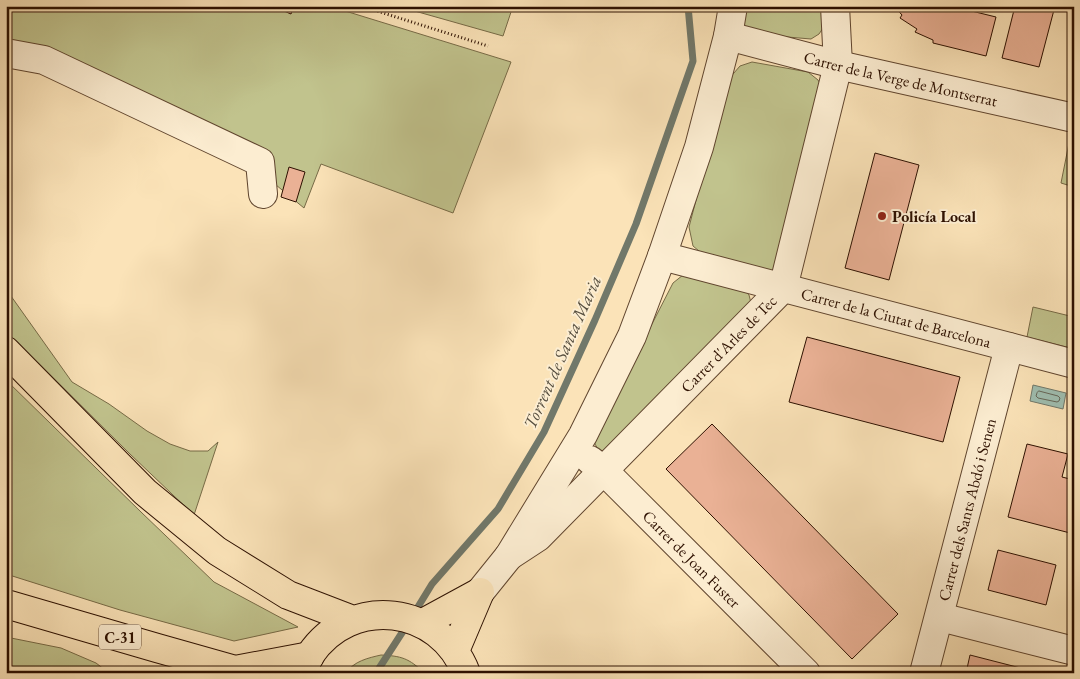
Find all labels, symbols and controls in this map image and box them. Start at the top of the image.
street label: Carrer de la Verge de Montserrat [802,46,1000,111]
place label: Policía Local [892,206,976,227]
marker: Policía Local [876,210,888,222]
water label: Torrent de Santa Maria [518,272,606,432]
street label: Carrer de la Ciutat de Barcelona [799,282,994,352]
street label: Carrer d'Arles de Tec [676,290,781,397]
street label: Carrer dels Sants Abdó i Senen [933,415,1001,603]
street label: Carrer de Joan Fuster [638,505,746,613]
road number: C-31 [99,624,141,650]

